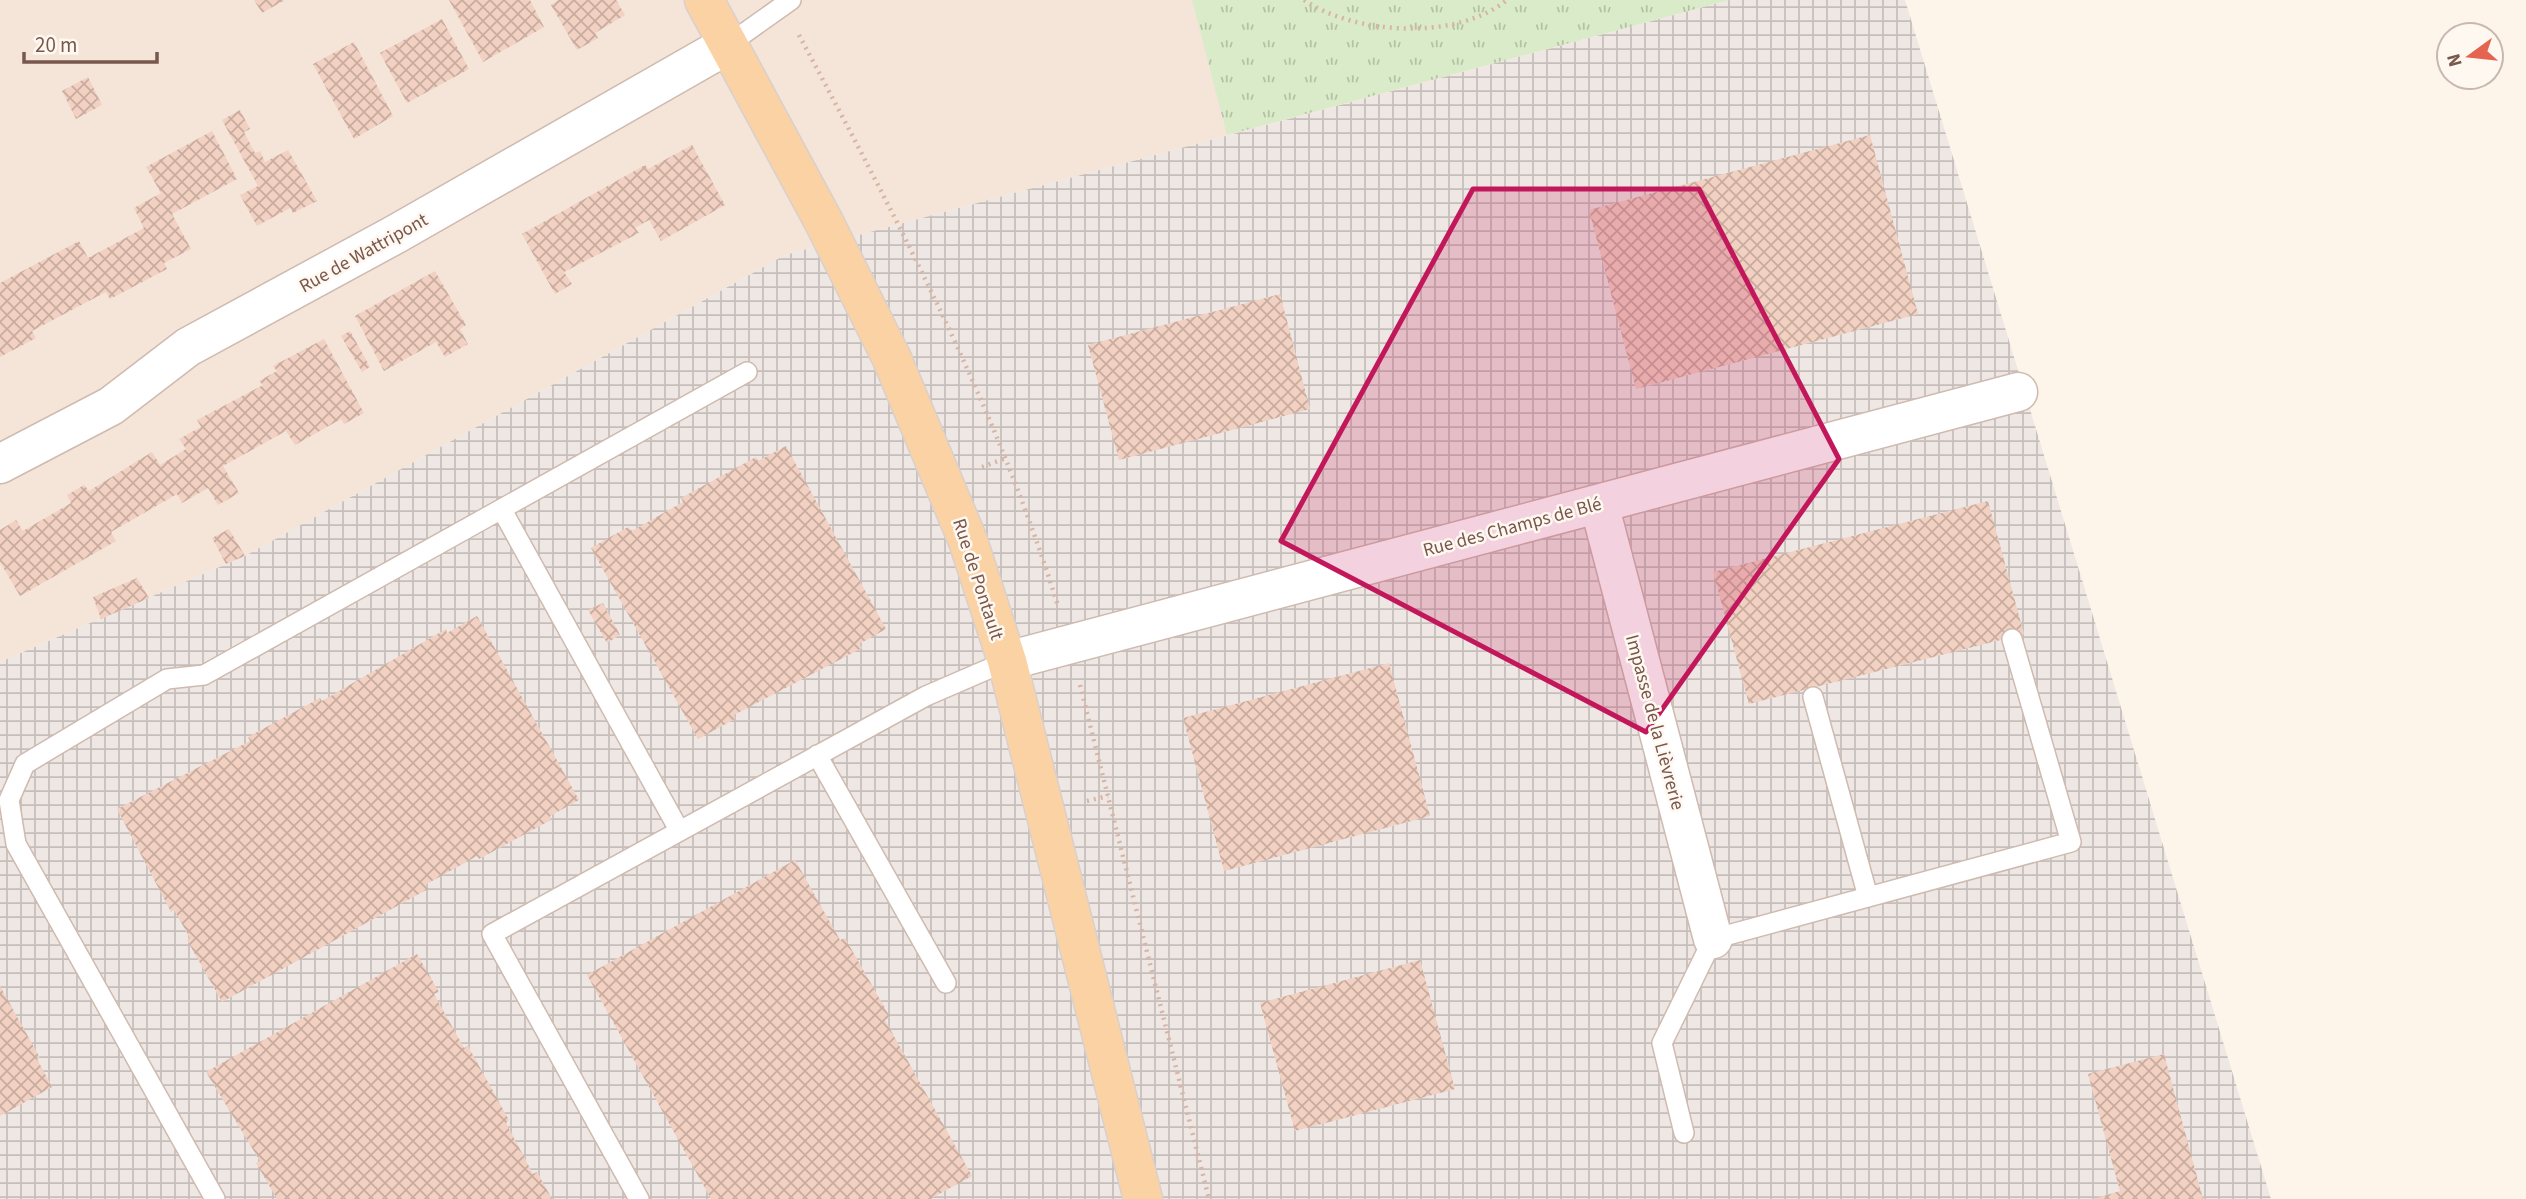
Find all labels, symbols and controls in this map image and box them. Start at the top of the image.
scale bar [24,21,158,65]
north arrow [2435,21,2505,91]
text: 20 m [35,30,77,60]
text: N [2440,50,2470,70]
street label: Rue de Wattripont [294,206,434,300]
street label: Rue des Champs de Blé [1420,491,1605,564]
street label: Rue de Pontault [945,515,1010,644]
street label: Impasse de la Lièvrerie [1618,632,1691,813]

